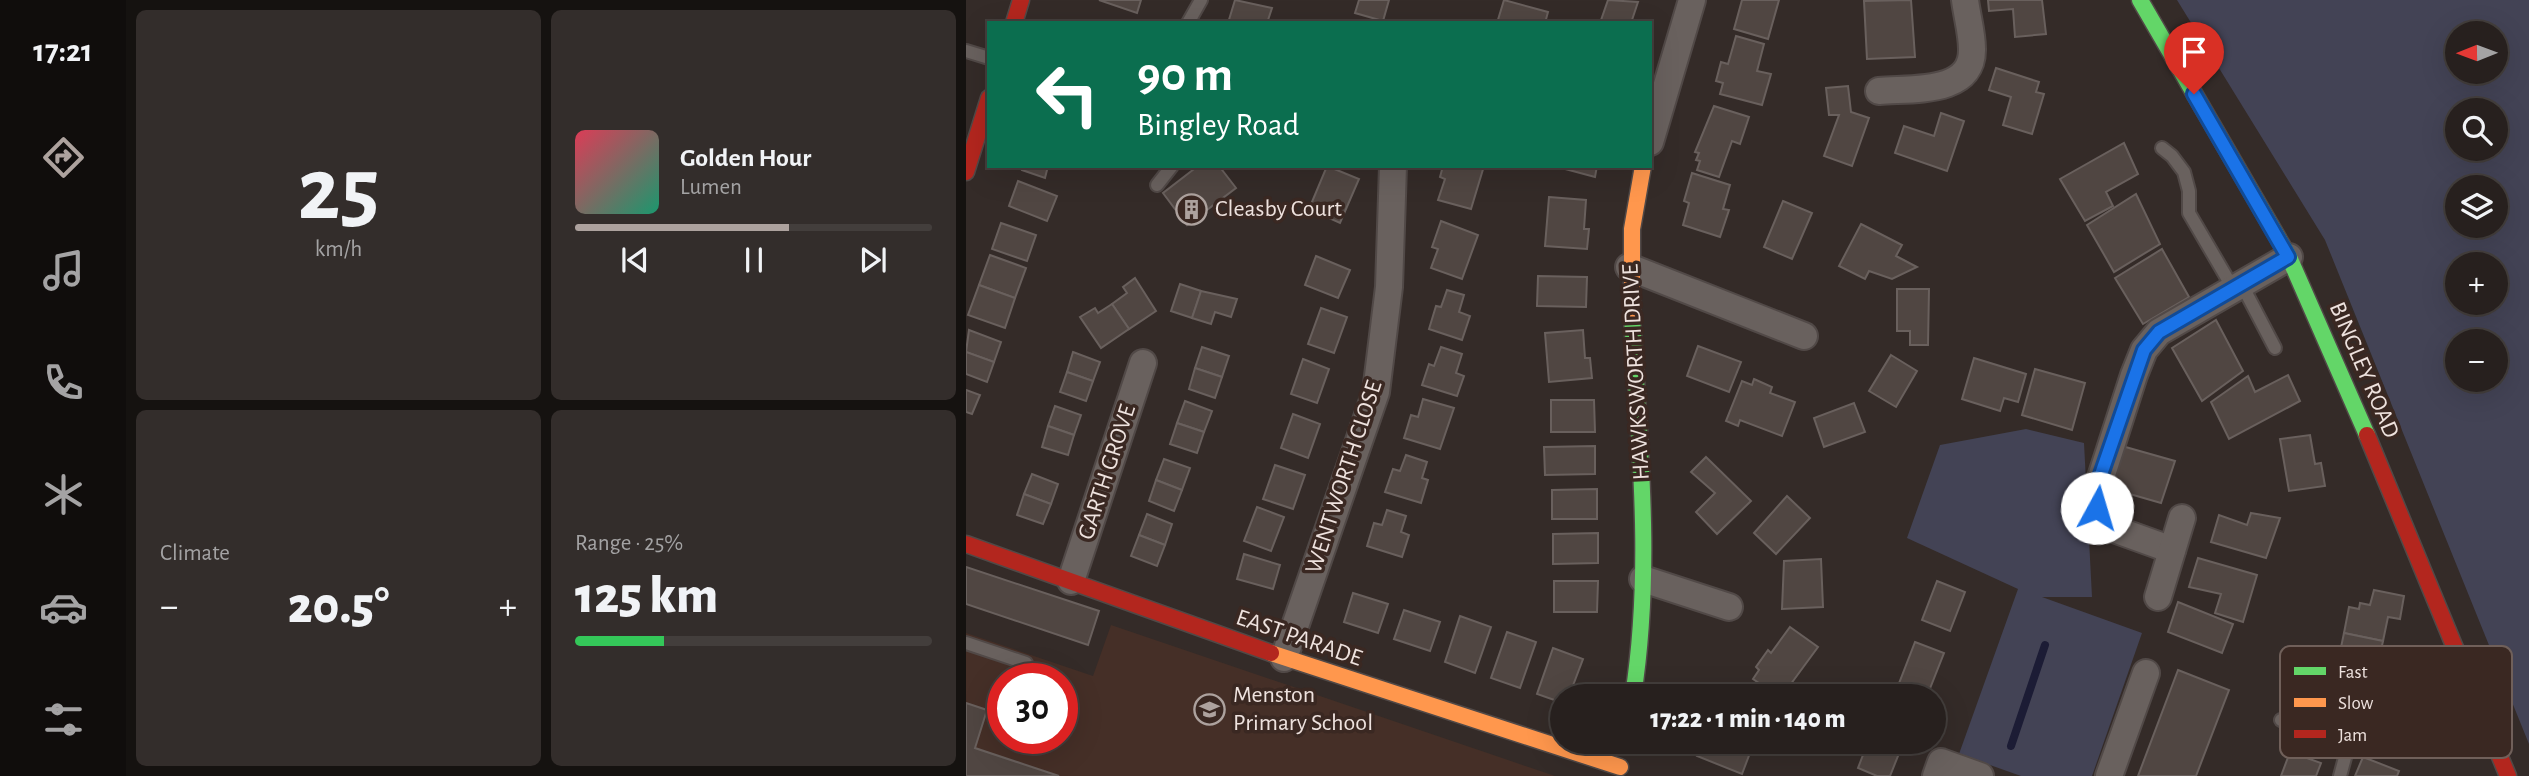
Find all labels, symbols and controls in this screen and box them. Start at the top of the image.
north arrow [2445,21,2508,84]
map controls [2445,21,2508,392]
pin [2164,22,2224,94]
icon: arrive [2175,33,2213,71]
text: 17:21 [33,35,93,67]
icon: left [1022,49,1113,140]
text: 90 m [1137,51,1233,100]
button: search [2445,98,2508,161]
text: Bingley Road [1137,109,1299,141]
icon: directions [39,133,88,182]
text: 25 [297,145,380,236]
text: Golden Hour [680,145,811,171]
button: layers [2445,175,2508,238]
text: Lumen [680,176,742,199]
building icon: Cleasby Court [1175,192,1209,226]
place label: Cleasby Court [1215,197,1342,221]
text: km/h [315,238,362,261]
icon: previous [616,241,654,279]
icon: pause [735,241,773,279]
icon: next [854,241,892,279]
icon: music [39,246,88,295]
button: + [2445,252,2508,315]
street label: HAWKSWORTH DRIVE [1618,263,1654,481]
street label: BINGLEY ROAD [2325,298,2403,442]
button: − [2445,329,2508,392]
icon: phone [39,358,88,407]
street label: WENTWORTH CLOSE [1301,377,1387,576]
street label: GARTH GROVE [1074,401,1140,542]
icon: climate [39,470,88,519]
position arrow [2060,471,2134,545]
text: Range · 25% [575,532,683,555]
text: Climate [160,542,230,565]
text: 125 km [575,570,718,622]
text: 20.5° [288,580,389,632]
icon: car [39,583,88,632]
text: − [160,588,178,626]
text: + [499,588,517,626]
street label: EAST PARADE [1233,605,1365,671]
legend [2280,646,2512,758]
speed limit sign: 30 [987,663,1078,754]
text: Fast [2338,663,2368,682]
place label: Menston Primary School [1233,683,1373,735]
school or university icon: Menston Primary School [1193,692,1227,726]
text: Slow [2338,694,2374,713]
icon: filters [39,695,88,744]
text: 17:22 · 1 min · 140 m [1650,706,1846,732]
text: Jam [2338,726,2367,745]

